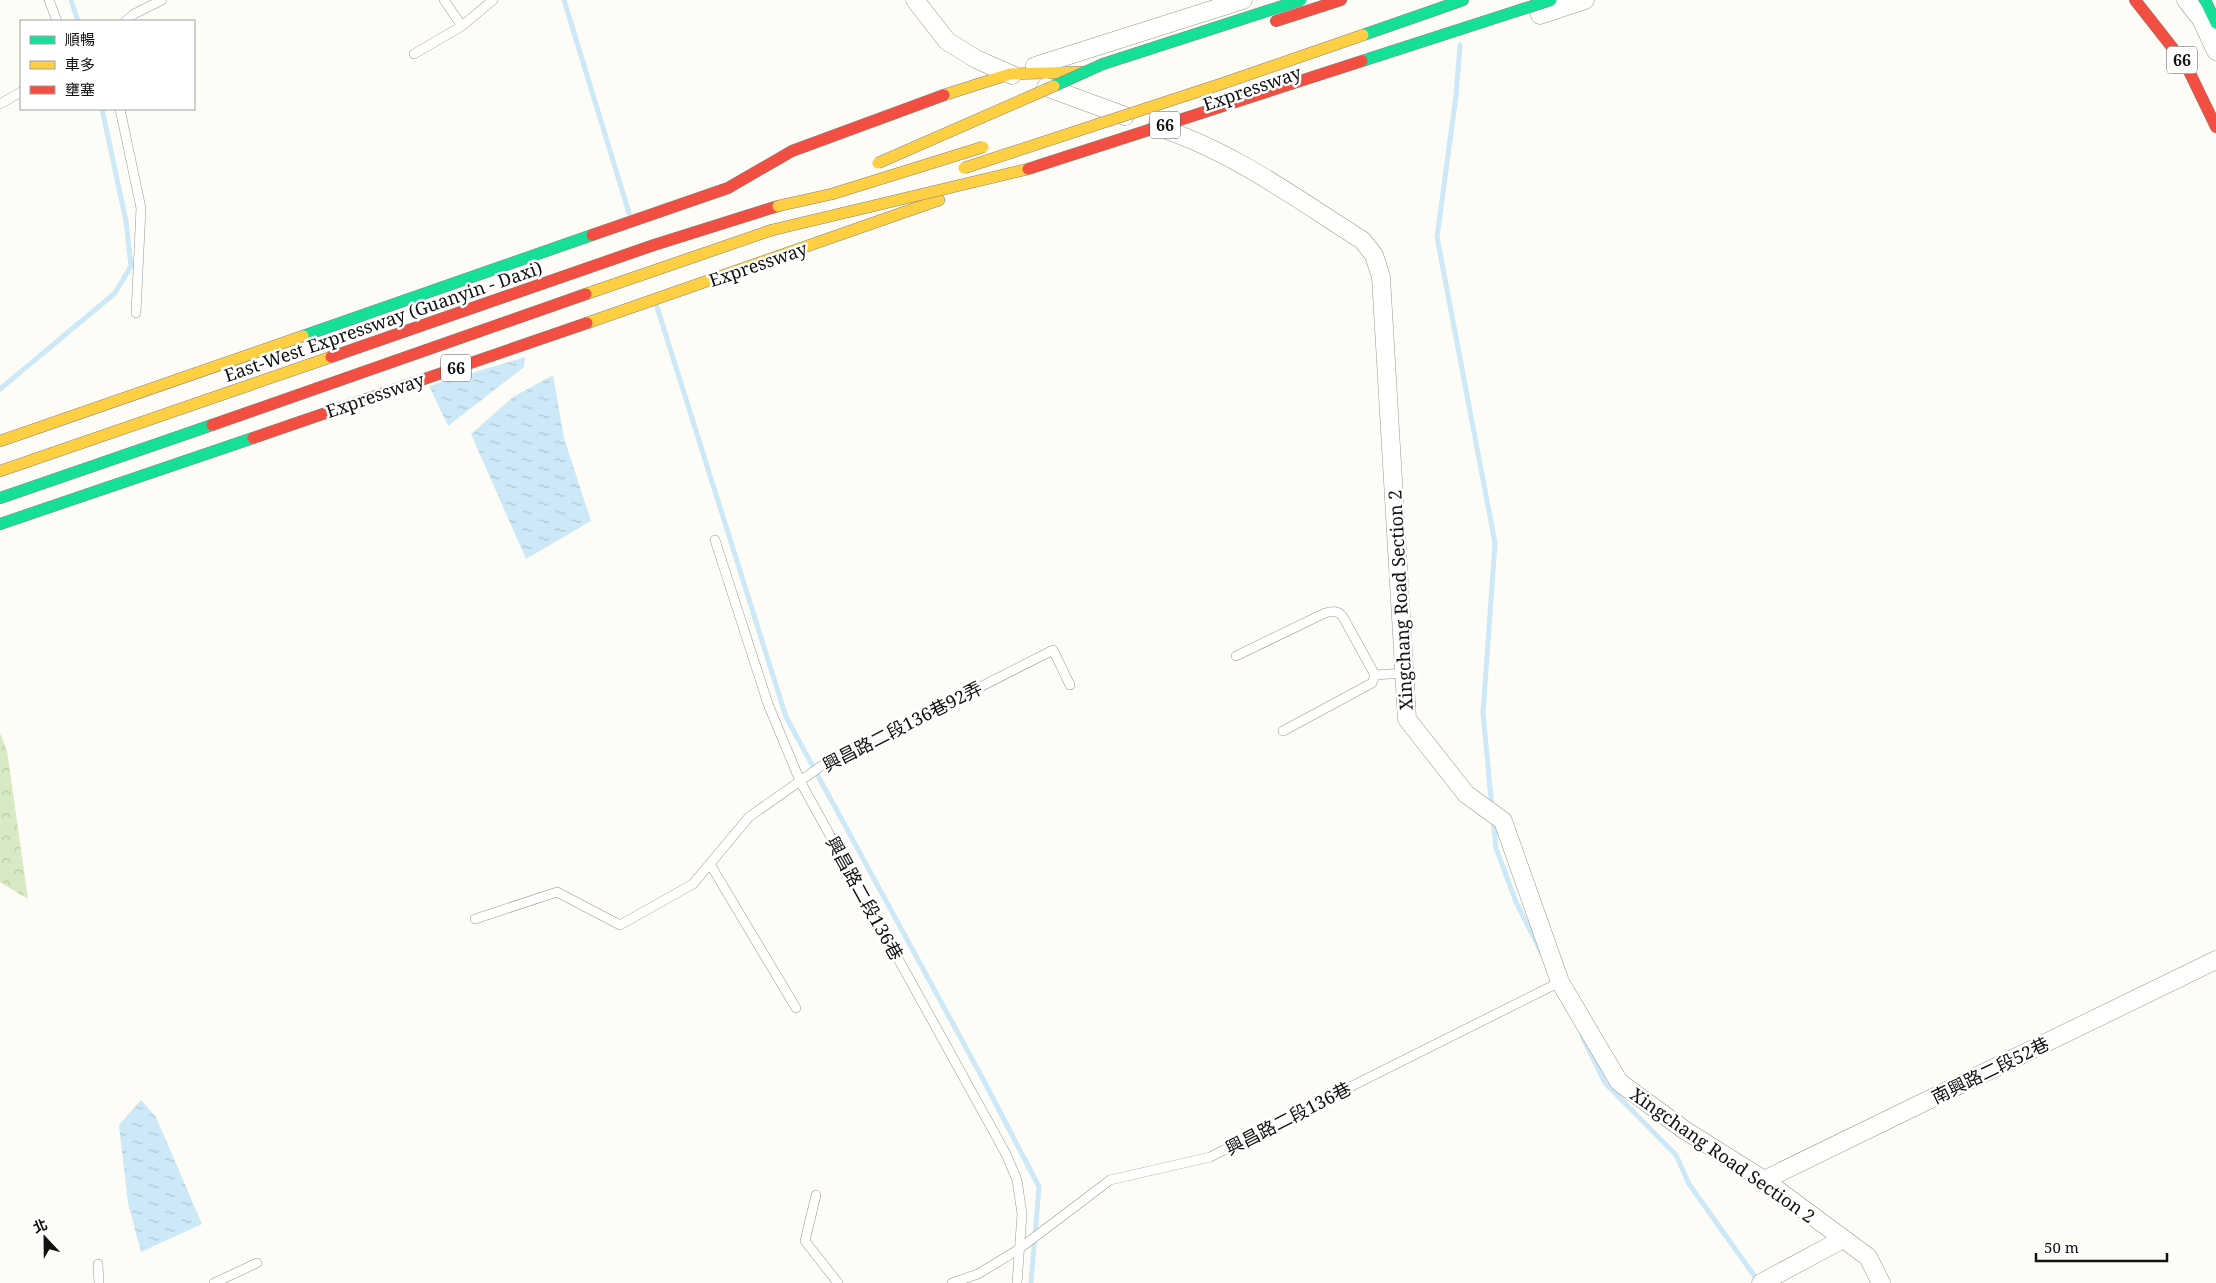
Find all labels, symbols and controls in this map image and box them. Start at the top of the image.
legend [20,20,195,110]
text: 順暢 [65,29,95,49]
road number: 66 [2167,46,2197,74]
text: 車多 [65,54,95,74]
street label: Expressway [1200,60,1305,116]
text: 壅塞 [65,79,95,99]
road number: 66 [1150,112,1180,138]
street label: Expressway [706,236,811,292]
street label: East-West Expressway (Guanyin - Daxi) [221,255,545,387]
road number: 66 [441,354,471,382]
street label: Expressway [323,367,428,423]
street label: Xingchang Road Section 2 [1382,489,1418,711]
street label: 興昌路二段136巷92弄 [818,675,986,777]
street label: 興昌路二段136巷 [821,832,909,964]
street label: 南興路二段52巷 [1927,1031,2053,1109]
street label: 興昌路二段136巷 [1221,1076,1355,1160]
street label: Xingchang Road Section 2 [1626,1082,1820,1228]
north arrow [20,1213,70,1263]
text: 北 [30,1214,50,1237]
scale bar [2036,1230,2167,1262]
text: 50 m [2044,1237,2079,1257]

